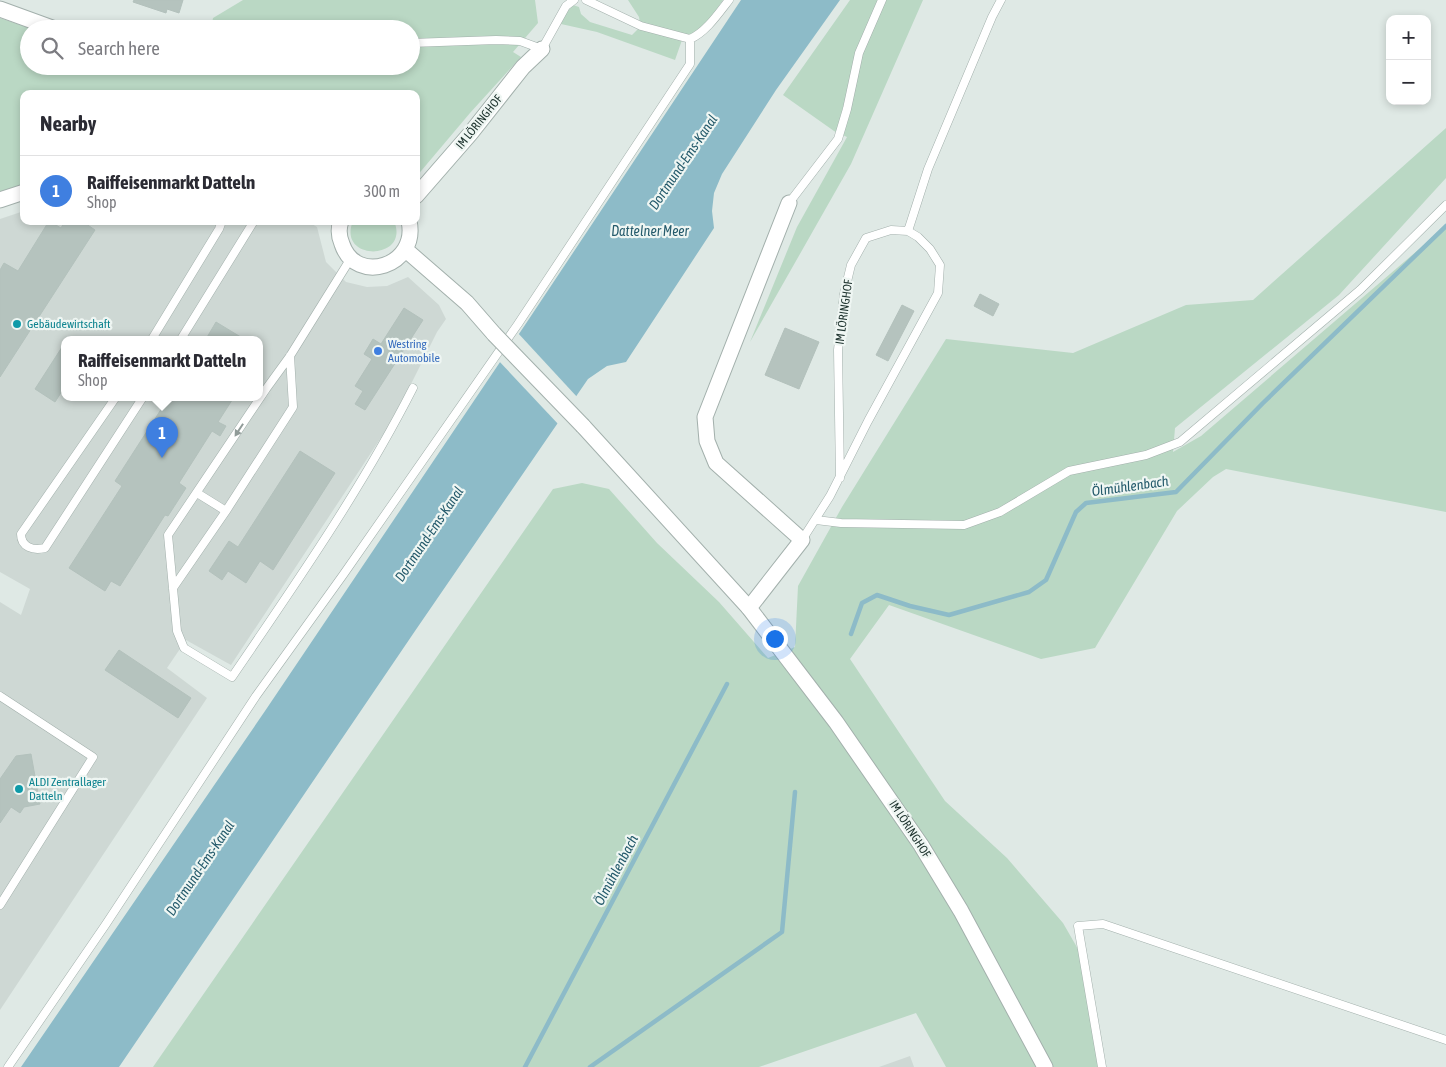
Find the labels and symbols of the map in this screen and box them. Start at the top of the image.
street label: IM LÖRINGHOF [453,92,505,152]
water label: Dortmund-Ems-Kanal [645,111,721,212]
water label: Dattelner Meer [611,223,690,239]
street label: IM LÖRINGHOF [833,278,856,345]
place label: Gebäudewirtschaft [27,317,111,331]
marker: Gebäudewirtschaft [11,318,23,330]
place label: Westring Automobile [388,337,440,365]
marker: Westring Automobile [372,345,384,357]
pin: 1 [146,417,178,458]
one-way arrow [234,423,244,436]
water label: Ölmühlenbach [1091,473,1170,499]
water label: Dortmund-Ems-Kanal [391,483,467,584]
your location [762,626,788,652]
place label: ALDI Zentrallager Datteln [29,775,106,803]
marker: ALDI Zentrallager Datteln [13,783,25,795]
street label: IM LÖRINGHOF [886,798,934,860]
water label: Dortmund-Ems-Kanal [162,817,238,918]
water label: Ölmühlenbach [591,832,641,908]

